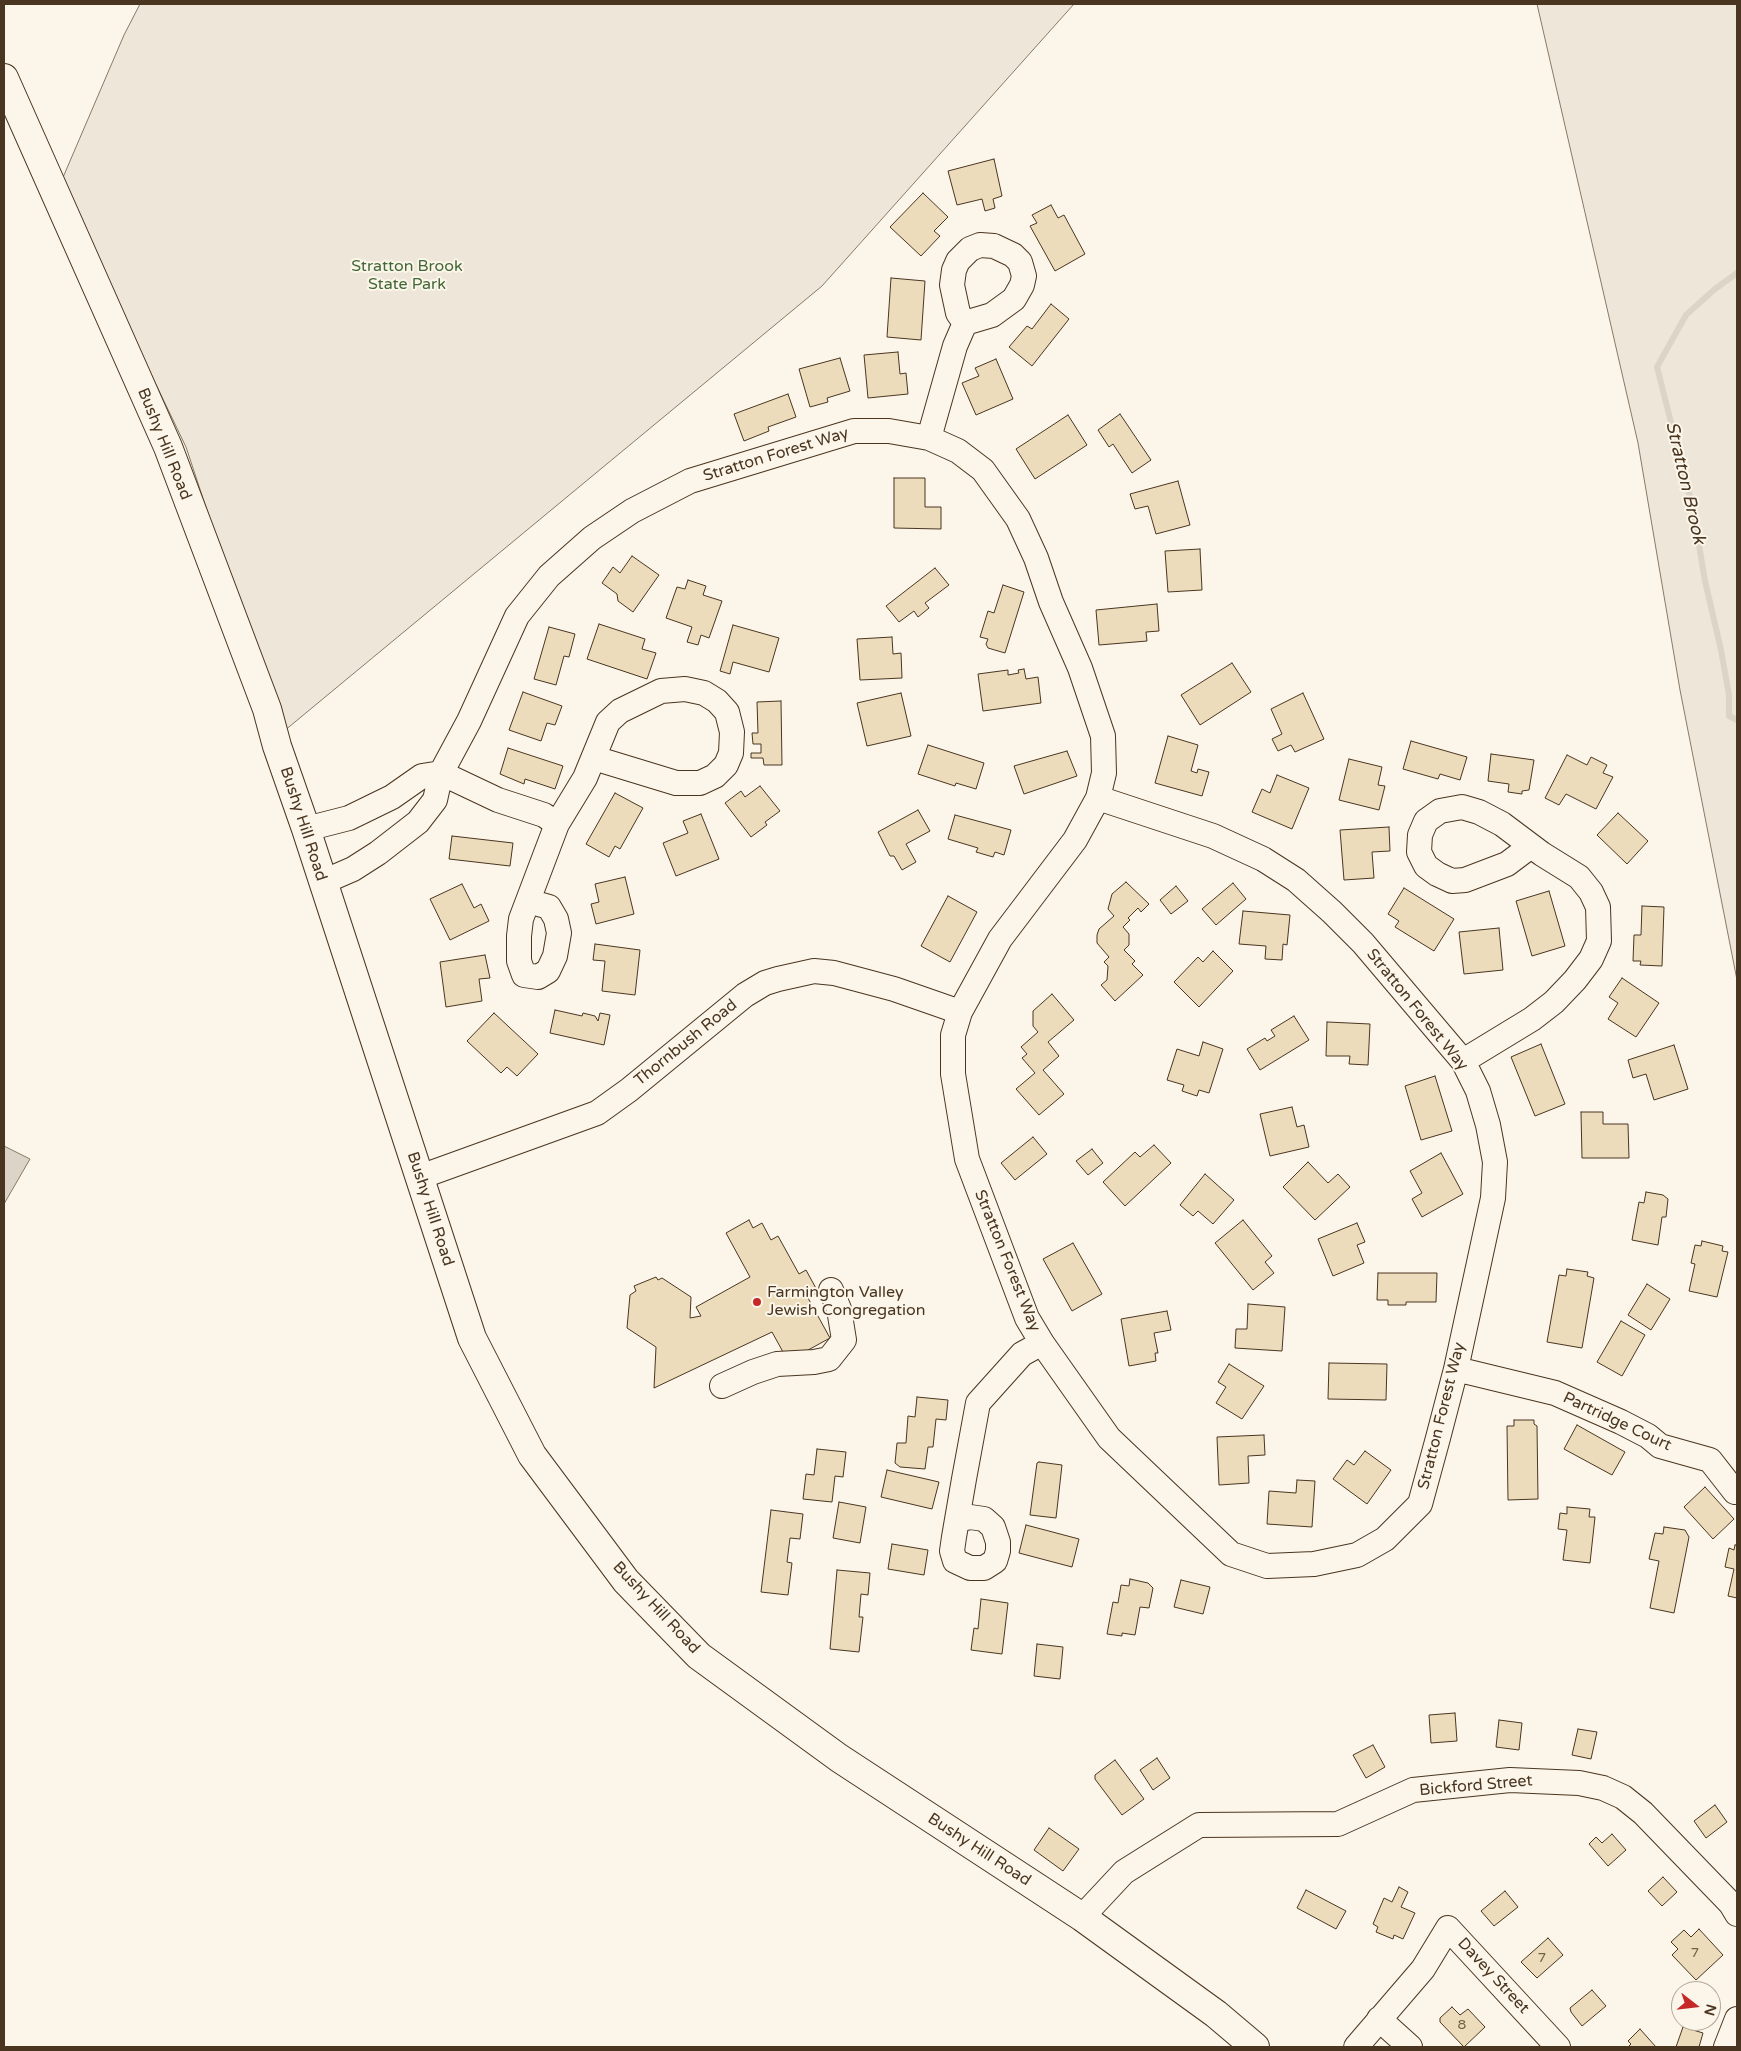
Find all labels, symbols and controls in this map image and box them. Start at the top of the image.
park label: Stratton Brook State Park [351,257,463,295]
street label: Bushy Hill Road [133,385,195,503]
water label: Stratton Brook [1660,420,1710,546]
street label: Stratton Forest Way [701,424,851,486]
street label: Bushy Hill Road [275,764,331,884]
street label: Stratton Forest Way [1362,945,1472,1075]
street label: Thornbush Road [631,996,741,1090]
street label: Bushy Hill Road [402,1149,458,1269]
street label: Stratton Forest Way [970,1187,1044,1335]
place label: Farmington Valley Jewish Congregation [767,1283,926,1321]
marker: Farmington Valley Jewish Congregation [751,1296,763,1308]
street label: Stratton Forest Way [1414,1340,1470,1492]
street label: Partridge Court [1560,1388,1674,1456]
street label: Bushy Hill Road [608,1558,704,1658]
street label: Bickford Street [1419,1771,1533,1801]
street label: Bushy Hill Road [924,1810,1034,1890]
street label: Davey Street [1453,1934,1533,2018]
house number: 7 [1691,1945,1699,1961]
house number: 7 [1538,1950,1546,1966]
north arrow [1671,1981,1721,2031]
text: N [1700,2002,1720,2018]
house number: 8 [1458,2017,1466,2033]

